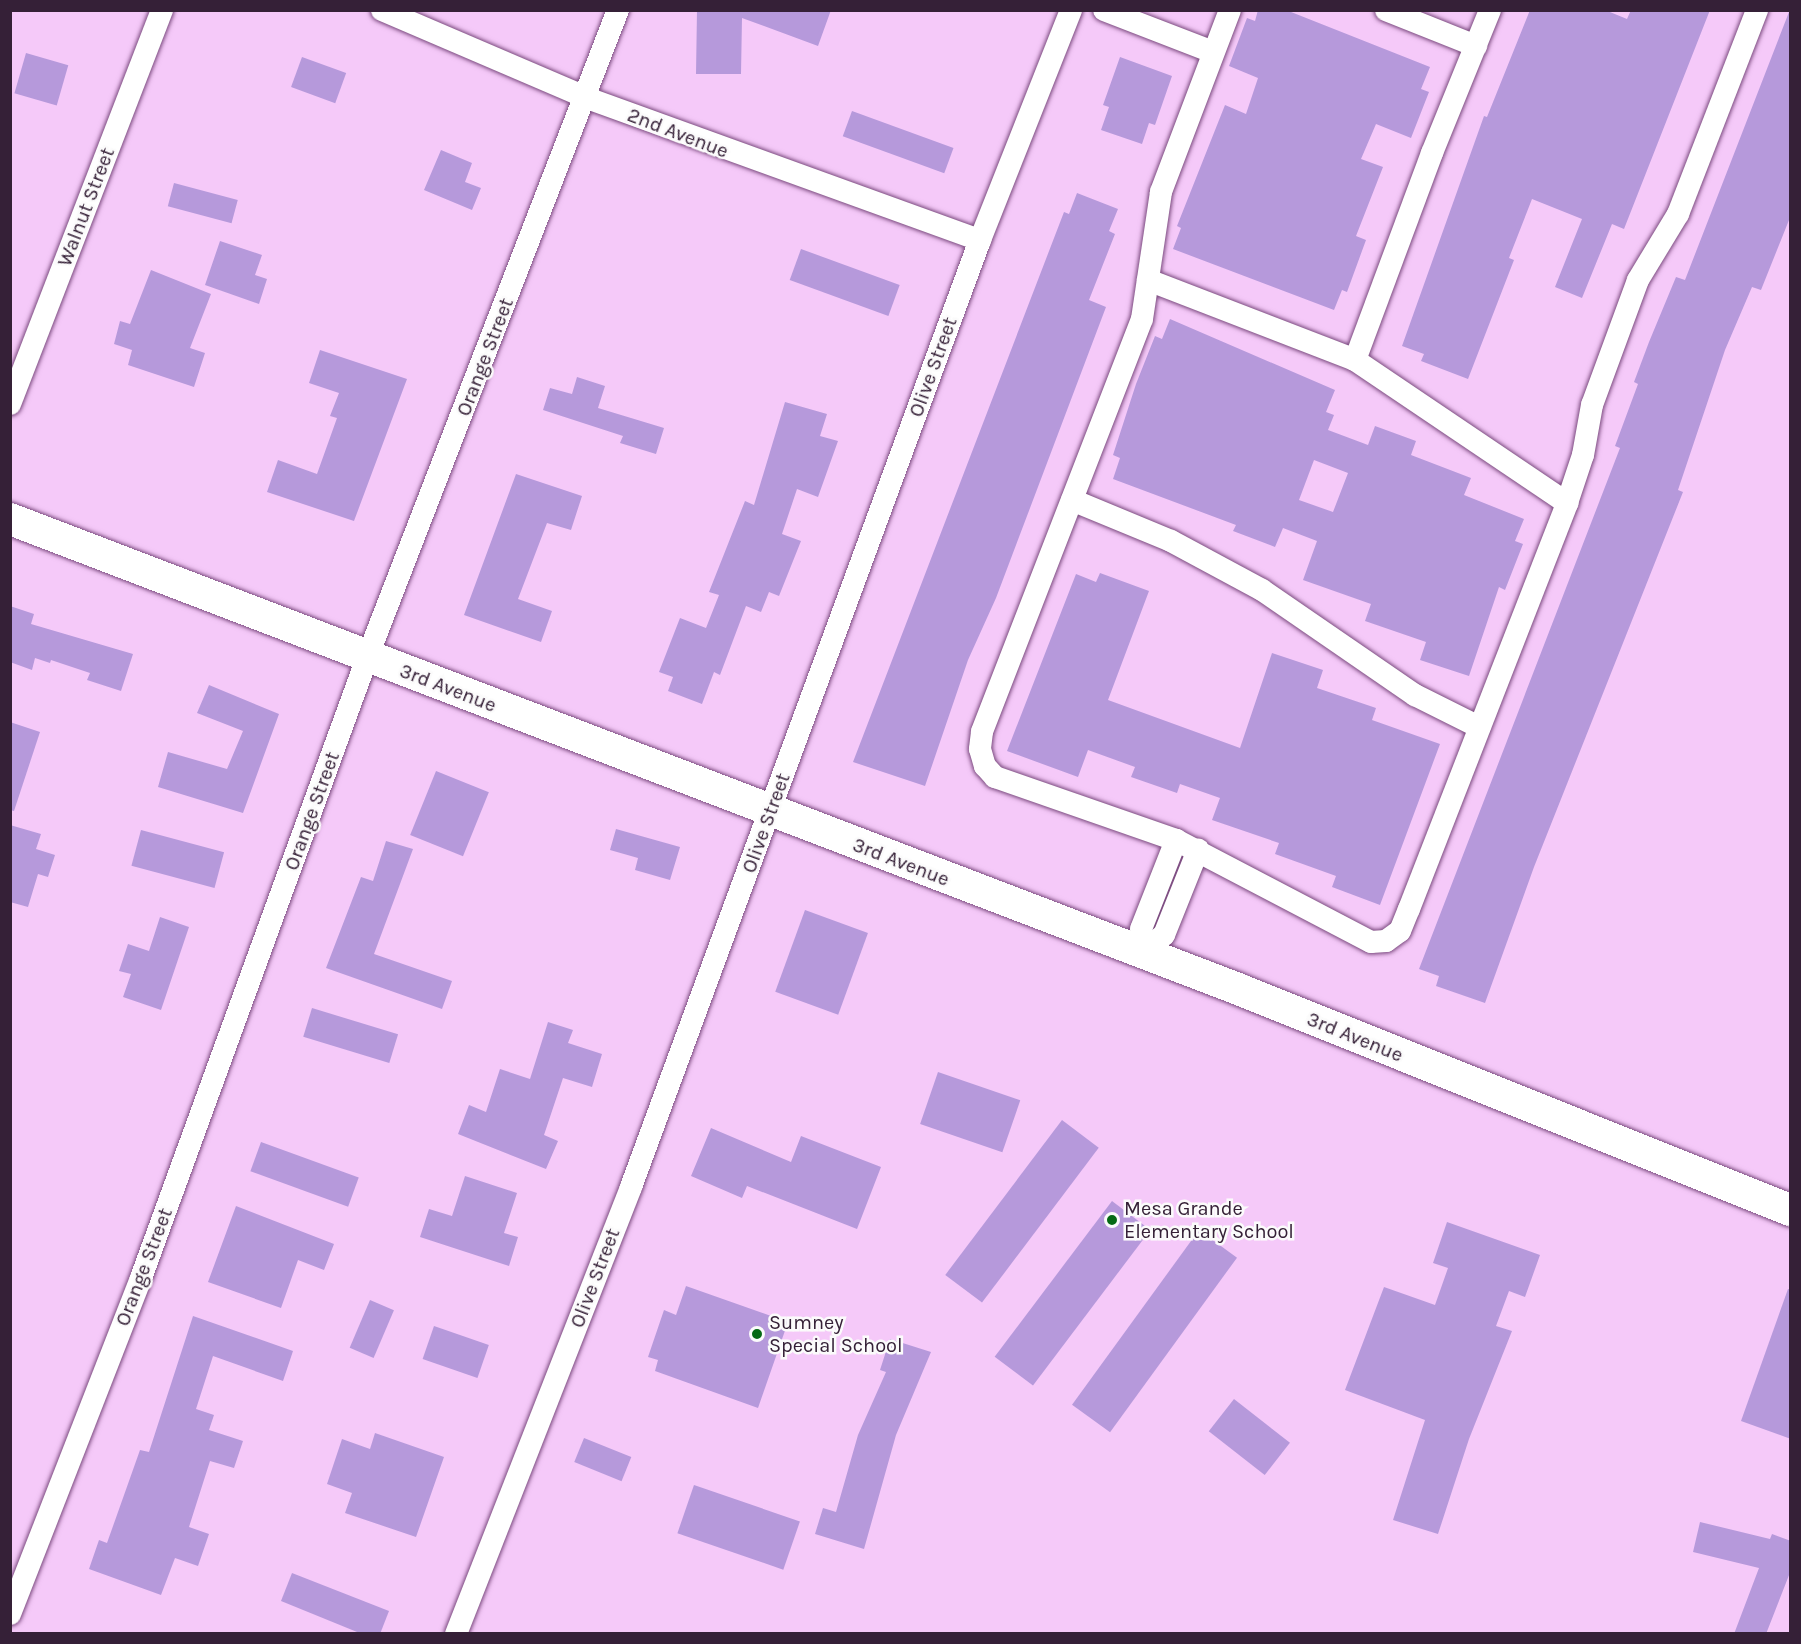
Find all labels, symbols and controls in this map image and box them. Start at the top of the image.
street label: 2nd Avenue [624,103,732,163]
street label: Walnut Street [52,144,120,270]
street label: Orange Street [452,295,518,419]
street label: Olive Street [904,314,962,420]
street label: 3rd Avenue [396,659,500,717]
street label: Orange Street [279,748,345,874]
street label: Olive Street [737,770,795,876]
street label: 3rd Avenue [849,833,953,891]
street label: 3rd Avenue [1303,1007,1407,1067]
place label: Mesa Grande Elementary School [1124,1196,1294,1243]
street label: Orange Street [111,1205,177,1329]
marker: Mesa Grande Elementary School [1105,1213,1119,1227]
street label: Olive Street [565,1225,625,1331]
place label: Sumney Special School [769,1310,903,1357]
marker: Sumney Special School [750,1327,764,1341]

